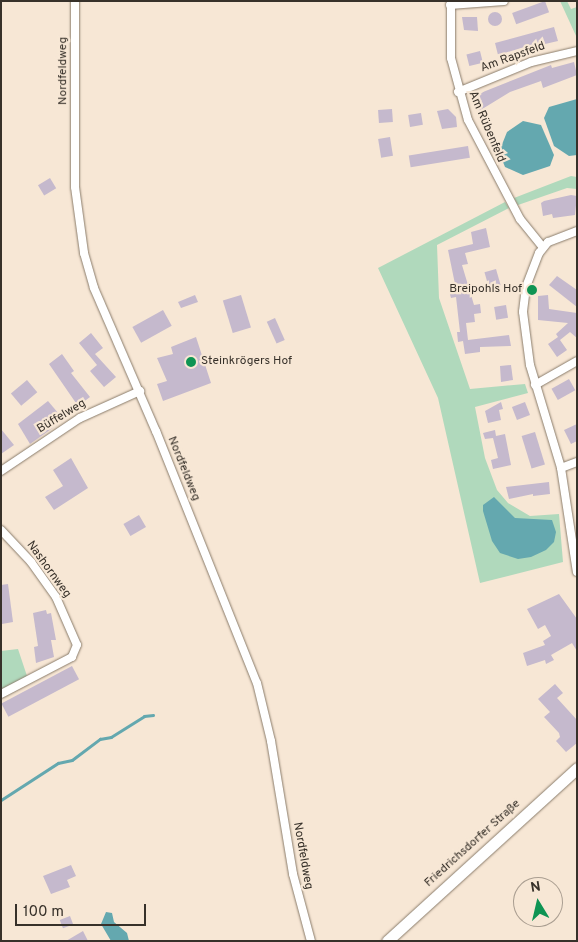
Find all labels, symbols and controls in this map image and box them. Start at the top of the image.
street label: Nordfeldweg [57,37,71,105]
street label: Am Rapsfeld [479,40,547,76]
street label: Am Rübenfeld [464,89,508,165]
place label: Breipohls Hof [449,283,522,297]
marker: Breipohls Hof [526,284,538,296]
place label: Steinkrögers Hof [201,355,292,369]
marker: Steinkrögers Hof [185,356,197,368]
street label: Büffelweg [35,397,89,437]
street label: Nordfeldweg [164,435,202,503]
street label: Nashornweg [23,539,73,601]
street label: Friedrichsdorfer Straße [422,797,524,891]
street label: Nordfeldweg [289,821,315,891]
north arrow [513,877,563,927]
text: N [529,878,542,897]
scale bar [18,894,149,926]
text: 100 m [23,903,64,922]

